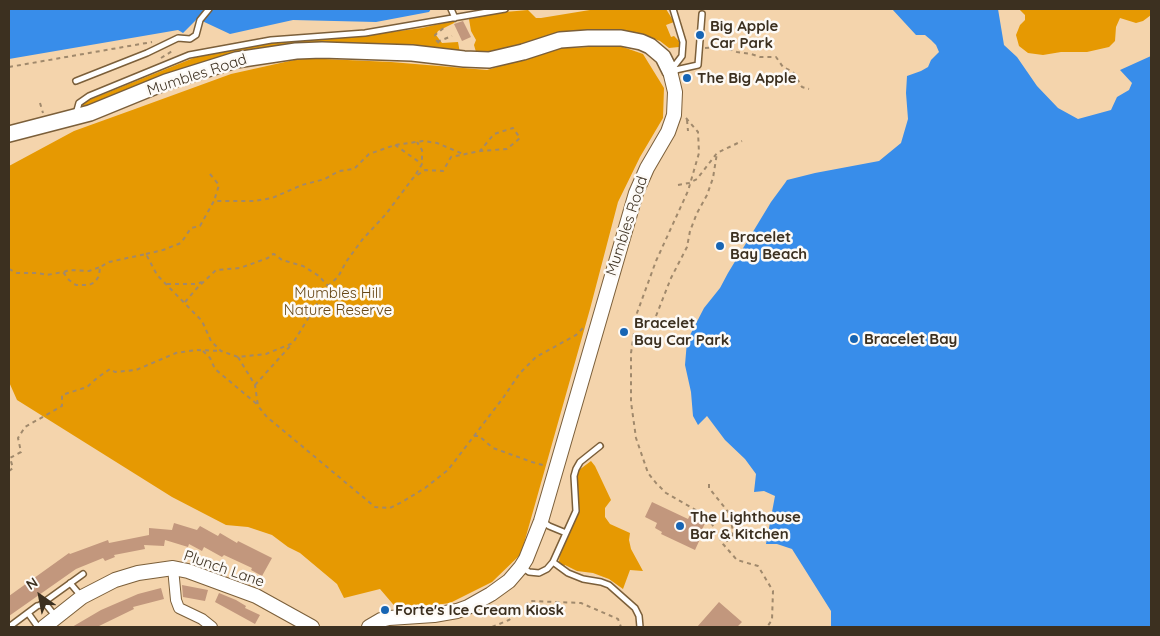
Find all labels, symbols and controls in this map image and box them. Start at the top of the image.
place label: Big Apple Car Park [710,17,778,52]
marker: Big Apple Car Park [694,29,706,41]
street label: Mumbles Road [145,50,249,100]
place label: The Big Apple [697,69,797,87]
marker: The Big Apple [681,72,693,84]
street label: Mumbles Road [602,174,652,278]
place label: Bracelet Bay Beach [730,228,807,263]
marker: Bracelet Bay Beach [714,240,726,252]
park label: Mumbles Hill Nature Reserve [284,284,392,319]
place label: Bracelet Bay Car Park [634,314,729,349]
marker: Bracelet Bay Car Park [618,326,630,338]
place label: Bracelet Bay [864,330,957,348]
marker: Bracelet Bay [848,333,860,345]
place label: The Lighthouse Bar & Kitchen [690,508,801,543]
marker: The Lighthouse Bar & Kitchen [674,520,686,532]
street label: Plunch Lane [181,547,267,591]
north arrow [15,571,65,621]
text: N [23,573,41,594]
place label: Forte's Ice Cream Kiosk [395,601,564,619]
marker: Forte's Ice Cream Kiosk [379,604,391,616]

